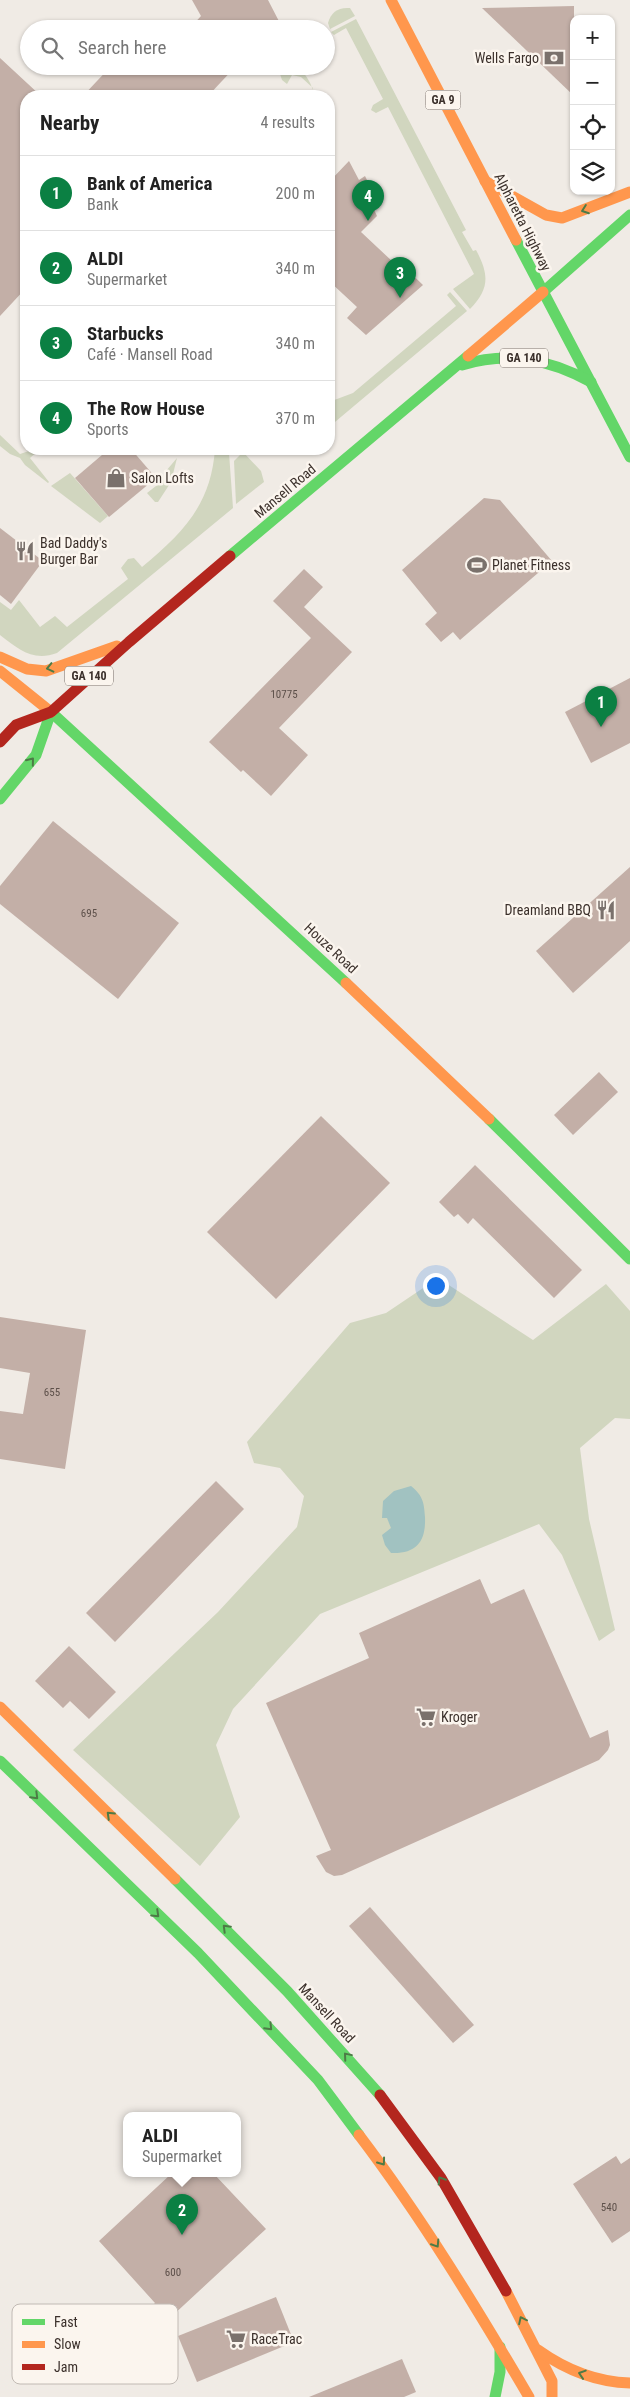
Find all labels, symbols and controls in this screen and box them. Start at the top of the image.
map controls [570,15,615,195]
button: + [570,15,615,60]
search box [20,20,335,75]
icon: search [38,34,66,62]
text: Search here [78,36,166,59]
bank icon: Wells Fargo [543,47,565,69]
place label: Wells Fargo [475,50,539,66]
button: − [570,60,615,105]
road number: GA 9 [426,90,460,110]
button: locate [570,105,615,150]
text: Nearby [40,111,99,135]
text: 4 results [260,113,315,132]
button: layers [570,150,615,195]
street label: Alpharetta Highway [491,170,555,274]
text: Bank of America [87,172,212,195]
pin: 4 [352,180,384,221]
text: 1 [52,184,60,203]
text: 200 m [276,184,315,203]
text: Bank [87,195,118,214]
one-way arrow [581,204,589,214]
text: ALDI [87,247,123,270]
pin: 3 [384,257,416,298]
text: 2 [52,259,60,278]
text: 340 m [276,259,315,278]
text: Supermarket [87,270,167,289]
text: Starbucks [87,322,164,345]
text: 3 [52,334,60,353]
text: 340 m [276,334,315,353]
text: Café · Mansell Road [87,345,213,364]
road number: GA 140 [500,348,548,368]
text: The Row House [87,397,205,420]
text: 4 [52,409,60,428]
text: 370 m [276,409,315,428]
text: Sports [87,420,129,439]
street label: Mansell Road [251,461,319,521]
shop icon: Salon Lofts [105,467,127,489]
place label: Salon Lofts [131,470,194,486]
place label: Bad Daddy's Burger Bar [40,535,107,567]
restaurant icon: Bad Daddy's Burger Bar [14,540,36,562]
sports icon: Planet Fitness [466,554,488,576]
place label: Planet Fitness [492,557,571,573]
one-way arrow [46,662,54,673]
road number: GA 140 [65,666,113,686]
pin: 1 [585,686,617,727]
house number: 10775 [270,688,298,701]
one-way arrow [26,758,35,767]
restaurant icon: Dreamland BBQ [595,899,617,921]
place label: Dreamland BBQ [505,902,591,918]
house number: 695 [81,907,97,920]
street label: Houze Road [301,920,361,976]
your location [423,1273,449,1299]
house number: 655 [44,1386,60,1399]
supermarket icon: Kroger [415,1706,437,1728]
place label: Kroger [441,1709,478,1725]
one-way arrow [29,1790,38,1799]
one-way arrow [106,1812,115,1821]
one-way arrow [151,1908,160,1917]
one-way arrow [222,1925,231,1934]
street label: Mansell Road [296,1980,358,2046]
one-way arrow [263,2021,272,2030]
one-way arrow [344,2053,353,2062]
popup [123,2112,241,2177]
text: ALDI [142,2124,178,2147]
text: Supermarket [142,2147,222,2166]
one-way arrow [375,2157,385,2166]
one-way arrow [438,2176,447,2185]
pin: 2 [166,2194,198,2235]
house number: 540 [601,2201,617,2214]
one-way arrow [430,2238,439,2247]
house number: 600 [165,2266,181,2279]
legend [12,2304,178,2384]
text: Fast [54,2314,78,2330]
one-way arrow [518,2316,528,2325]
supermarket icon: RaceTrac [225,2328,247,2350]
place label: RaceTrac [251,2331,302,2347]
text: Slow [54,2336,81,2352]
text: Jam [54,2359,78,2375]
one-way arrow [579,2370,587,2380]

